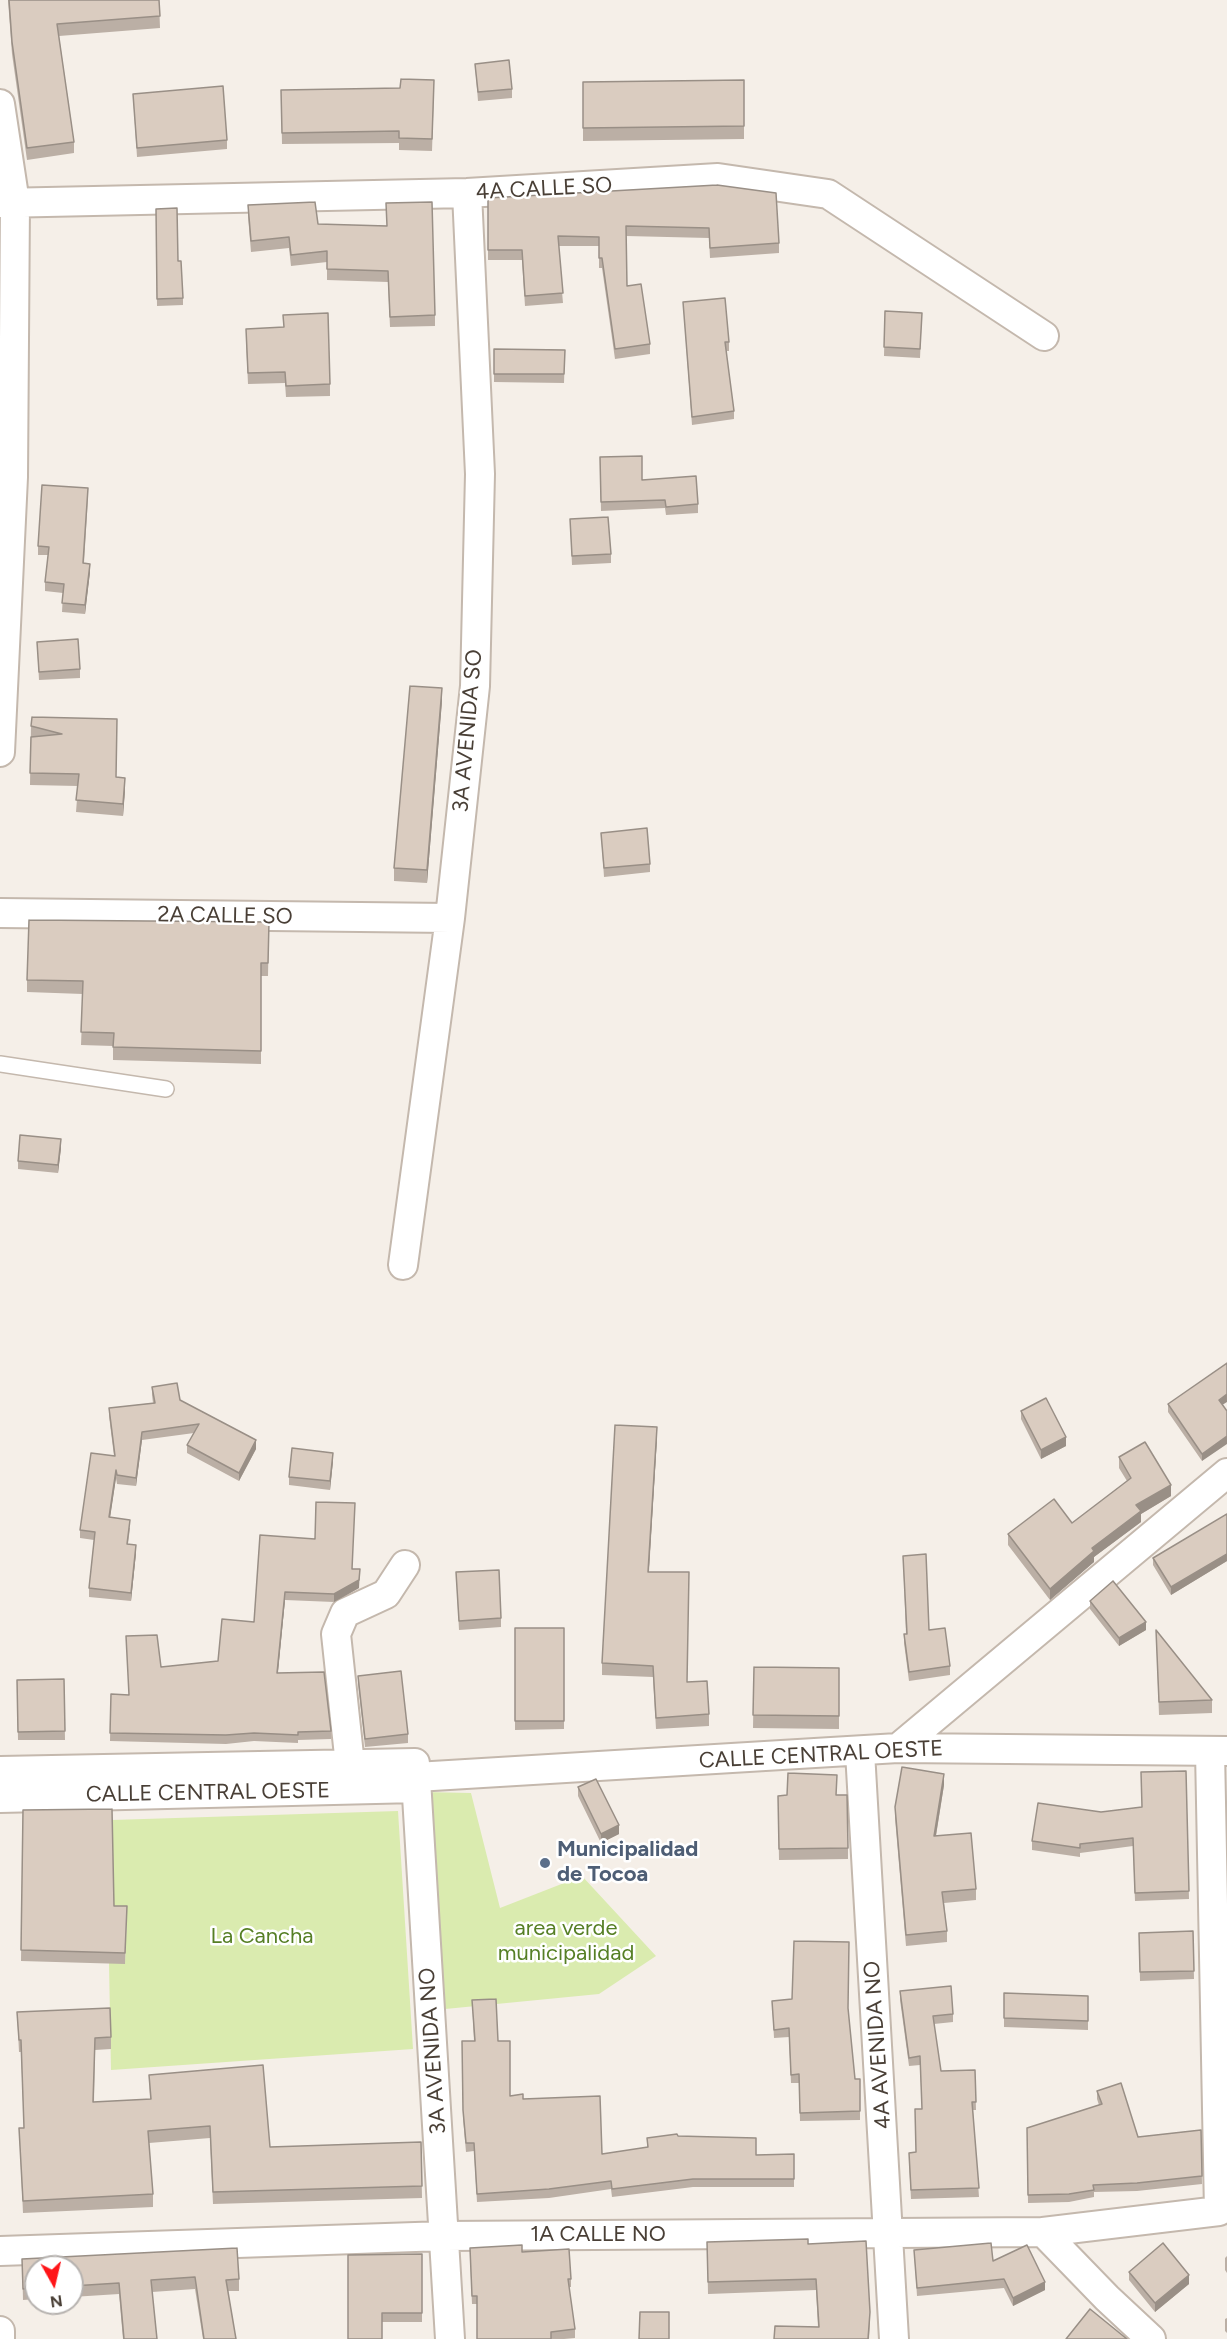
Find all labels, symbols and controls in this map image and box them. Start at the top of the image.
street label: 4A CALLE SO [475,172,613,206]
street label: 3A AVENIDA SO [448,648,488,814]
street label: 2A CALLE SO [157,902,293,930]
street label: CALLE CENTRAL OESTE [698,1735,944,1775]
street label: CALLE CENTRAL OESTE [86,1778,330,1808]
place label: Municipalidad de Tocoa [557,1837,698,1888]
marker: Municipalidad de Tocoa [538,1856,552,1870]
park label: area verde municipalidad [498,1916,634,1968]
park label: La Cancha [211,1924,313,1950]
street label: 4A AVENIDA NO [859,1960,897,2130]
street label: 3A AVENIDA NO [414,1967,452,2135]
street label: 1A CALLE NO [530,2222,666,2248]
north arrow [24,2255,84,2315]
text: N [49,2291,64,2312]

